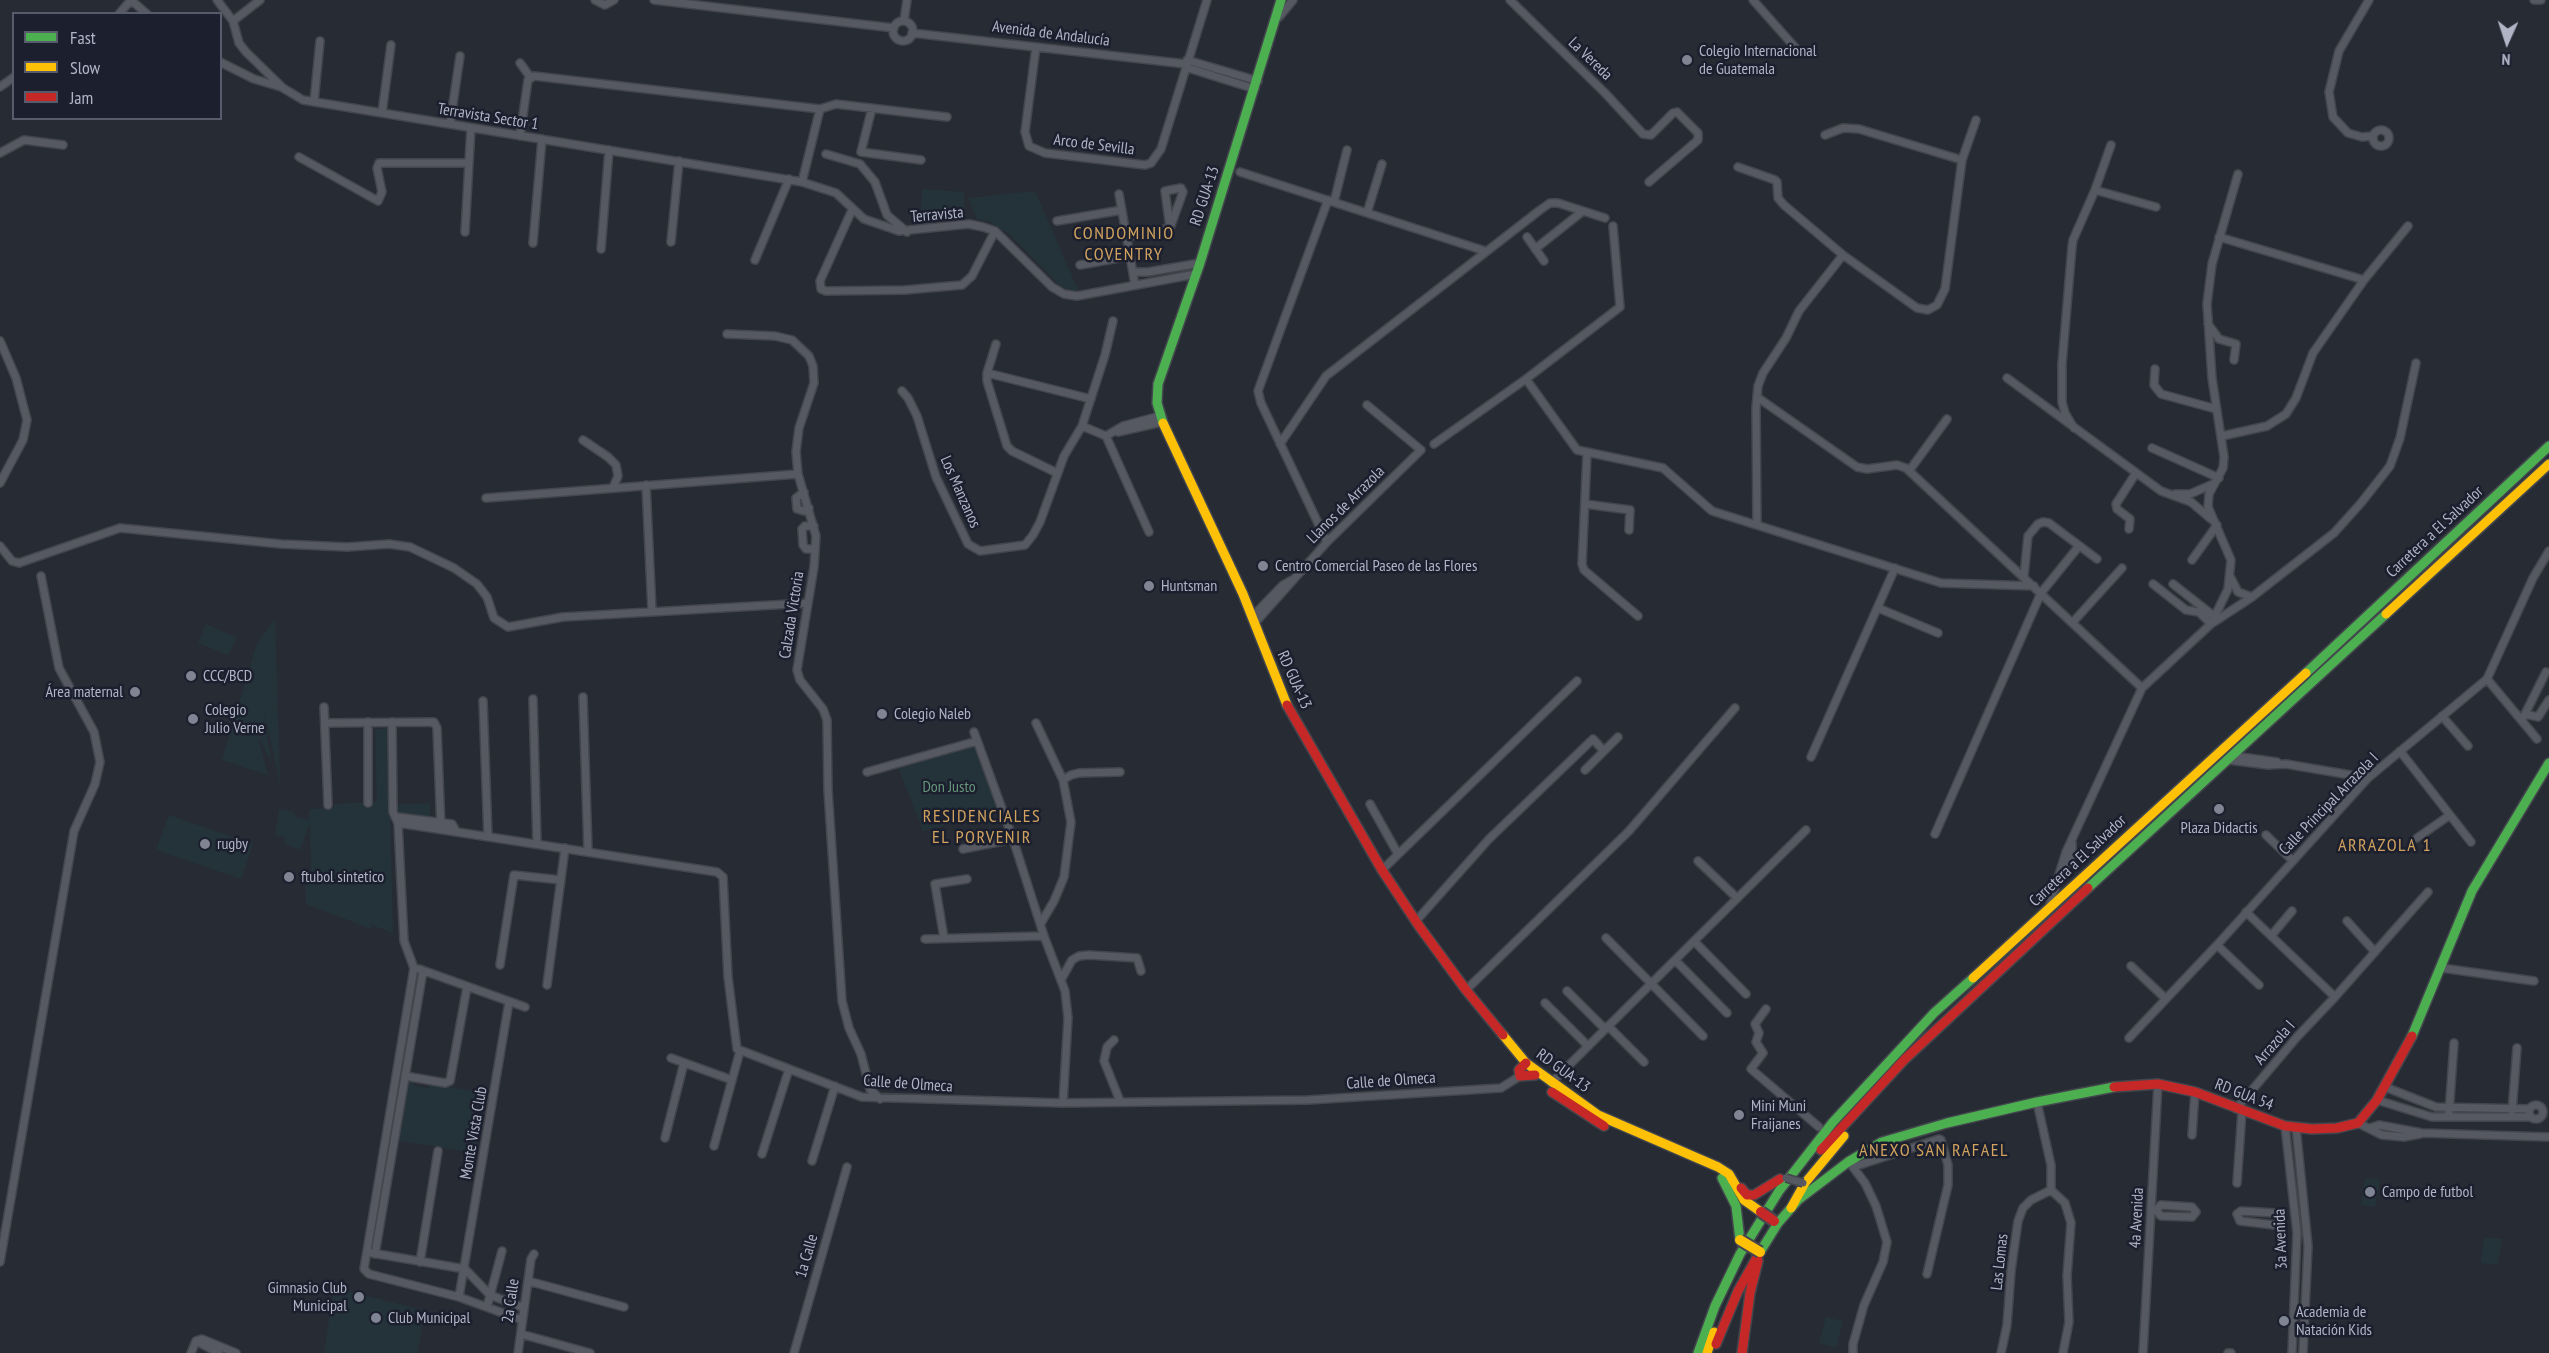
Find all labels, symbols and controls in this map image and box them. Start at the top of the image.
legend [12,12,222,120]
north arrow [2477,12,2537,72]
street label: Avenida de Andalucía [991,17,1111,51]
text: Fast [70,26,96,49]
street label: La Vereda [1564,33,1616,85]
place label: Colegio Internacional de Guatemala [1699,41,1816,79]
text: N [2501,50,2511,70]
marker: Colegio Internacional de Guatemala [1680,53,1694,67]
text: Slow [70,56,100,79]
text: Jam [70,86,93,109]
street label: Terravista Sector 1 [436,100,540,134]
street label: Arco de Sevilla [1052,131,1136,159]
street label: RD GUA-13 [1186,164,1224,228]
street label: Terravista [910,203,964,227]
district label: CONDOMINIO COVENTRY [1073,223,1175,266]
street label: Los Manzanos [936,453,984,531]
street label: Llanos de Arrazola [1303,462,1389,548]
street label: Carretera a El Salvador [2383,482,2487,582]
place label: Centro Comercial Paseo de las Flores [1275,556,1477,576]
marker: Centro Comercial Paseo de las Flores [1256,559,1270,573]
street label: Calzada Victoria [776,570,808,660]
place label: Huntsman [1161,576,1217,596]
marker: Huntsman [1142,579,1156,593]
street label: RD GUA-13 [1273,648,1315,712]
place label: CCC/BCD [203,666,252,686]
marker: CCC/BCD [184,669,198,683]
place label: Área maternal [45,682,123,702]
marker: Área maternal [128,685,142,699]
place label: Colegio Julio Verne [205,700,265,738]
place label: Colegio Naleb [894,704,971,724]
marker: Colegio Naleb [875,707,889,721]
marker: Colegio Julio Verne [186,712,200,726]
street label: Calle Principal Arrazola I [2275,749,2383,859]
park label: Don Justo [922,777,976,797]
marker: Plaza Didactis [2212,802,2226,816]
district label: RESIDENCIALES EL PORVENIR [923,806,1041,848]
street label: Carretera a El Salvador [2026,811,2130,911]
place label: Plaza Didactis [2180,818,2258,838]
place label: rugby [217,834,248,854]
district label: ARRAZOLA 1 [2338,835,2432,857]
marker: rugby [198,837,212,851]
place label: ftubol sintetico [301,867,384,887]
marker: ftubol sintetico [282,870,296,884]
street label: Arrazola I [2251,1017,2299,1069]
street label: RD GUA-13 [1532,1045,1594,1097]
street label: Calle de Olmeca [1346,1068,1436,1094]
street label: Calle de Olmeca [863,1071,953,1097]
street label: RD GUA 54 [2212,1075,2276,1115]
street label: Monte Vista Club [456,1085,492,1181]
place label: Mini Muni Fraijanes [1751,1096,1806,1134]
marker: Mini Muni Fraijanes [1732,1108,1746,1122]
district label: ANEXO SAN RAFAEL [1859,1140,2009,1162]
place label: Campo de futbol [2382,1182,2473,1202]
marker: Campo de futbol [2363,1185,2377,1199]
street label: 4a Avenida [2126,1187,2148,1249]
street label: 3a Avenida [2270,1208,2292,1270]
street label: 1a Calle [792,1232,822,1280]
street label: Las Lomas [1987,1233,2013,1291]
place label: Gimnasio Club Municipal [268,1278,347,1316]
street label: 2a Calle [498,1278,524,1324]
marker: Gimnasio Club Municipal [352,1290,366,1304]
place label: Academia de Natación Kids [2296,1302,2372,1340]
place label: Club Municipal [388,1308,470,1328]
marker: Club Municipal [369,1311,383,1325]
marker: Academia de Natación Kids [2277,1314,2291,1328]

